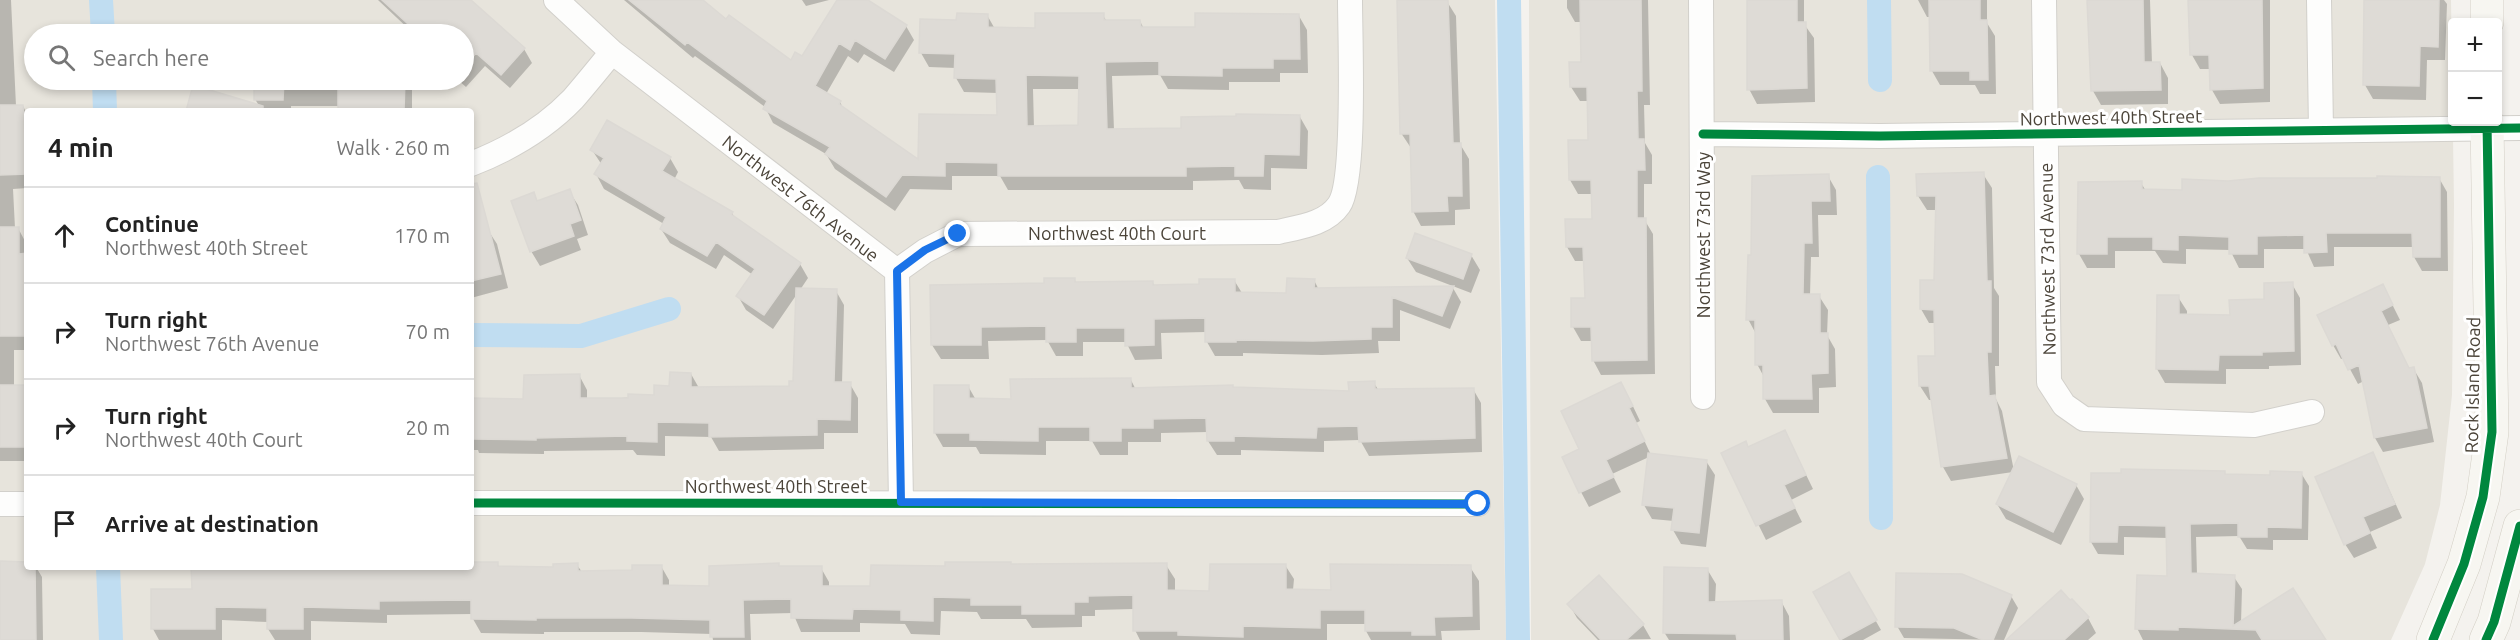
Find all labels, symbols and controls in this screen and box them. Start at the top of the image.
map controls [2448,18,2502,126]
button: + [2448,18,2502,72]
search box [24,24,474,90]
icon: search [45,41,78,74]
text: Search here [93,45,209,70]
button: − [2448,72,2502,126]
street label: Northwest 40th Street [2020,105,2202,129]
street label: Northwest 76th Avenue [719,131,883,265]
text: 4 min [48,133,114,162]
text: Walk · 260 m [337,136,450,159]
street label: Northwest 73rd Way [1693,151,1713,318]
street label: Northwest 73rd Avenue [2035,162,2059,356]
text: Continue [105,211,199,236]
icon: ahead [48,219,81,252]
route end [944,220,970,246]
street label: Northwest 40th Court [1028,223,1206,243]
text: 170 m [394,224,450,247]
text: Northwest 40th Street [105,236,308,259]
text: Turn right [105,307,207,332]
icon: right [48,315,81,348]
street label: Rock Island Road [2461,317,2483,453]
text: 70 m [406,320,450,343]
text: Northwest 76th Avenue [105,332,319,355]
text: Turn right [105,403,207,428]
icon: right [48,411,81,444]
text: 20 m [406,416,450,439]
text: Northwest 40th Court [105,428,303,451]
street label: Northwest 40th Street [685,476,867,496]
route start [1464,490,1490,516]
icon: arrive [48,507,81,540]
text: Arrive at destination [105,511,319,536]

